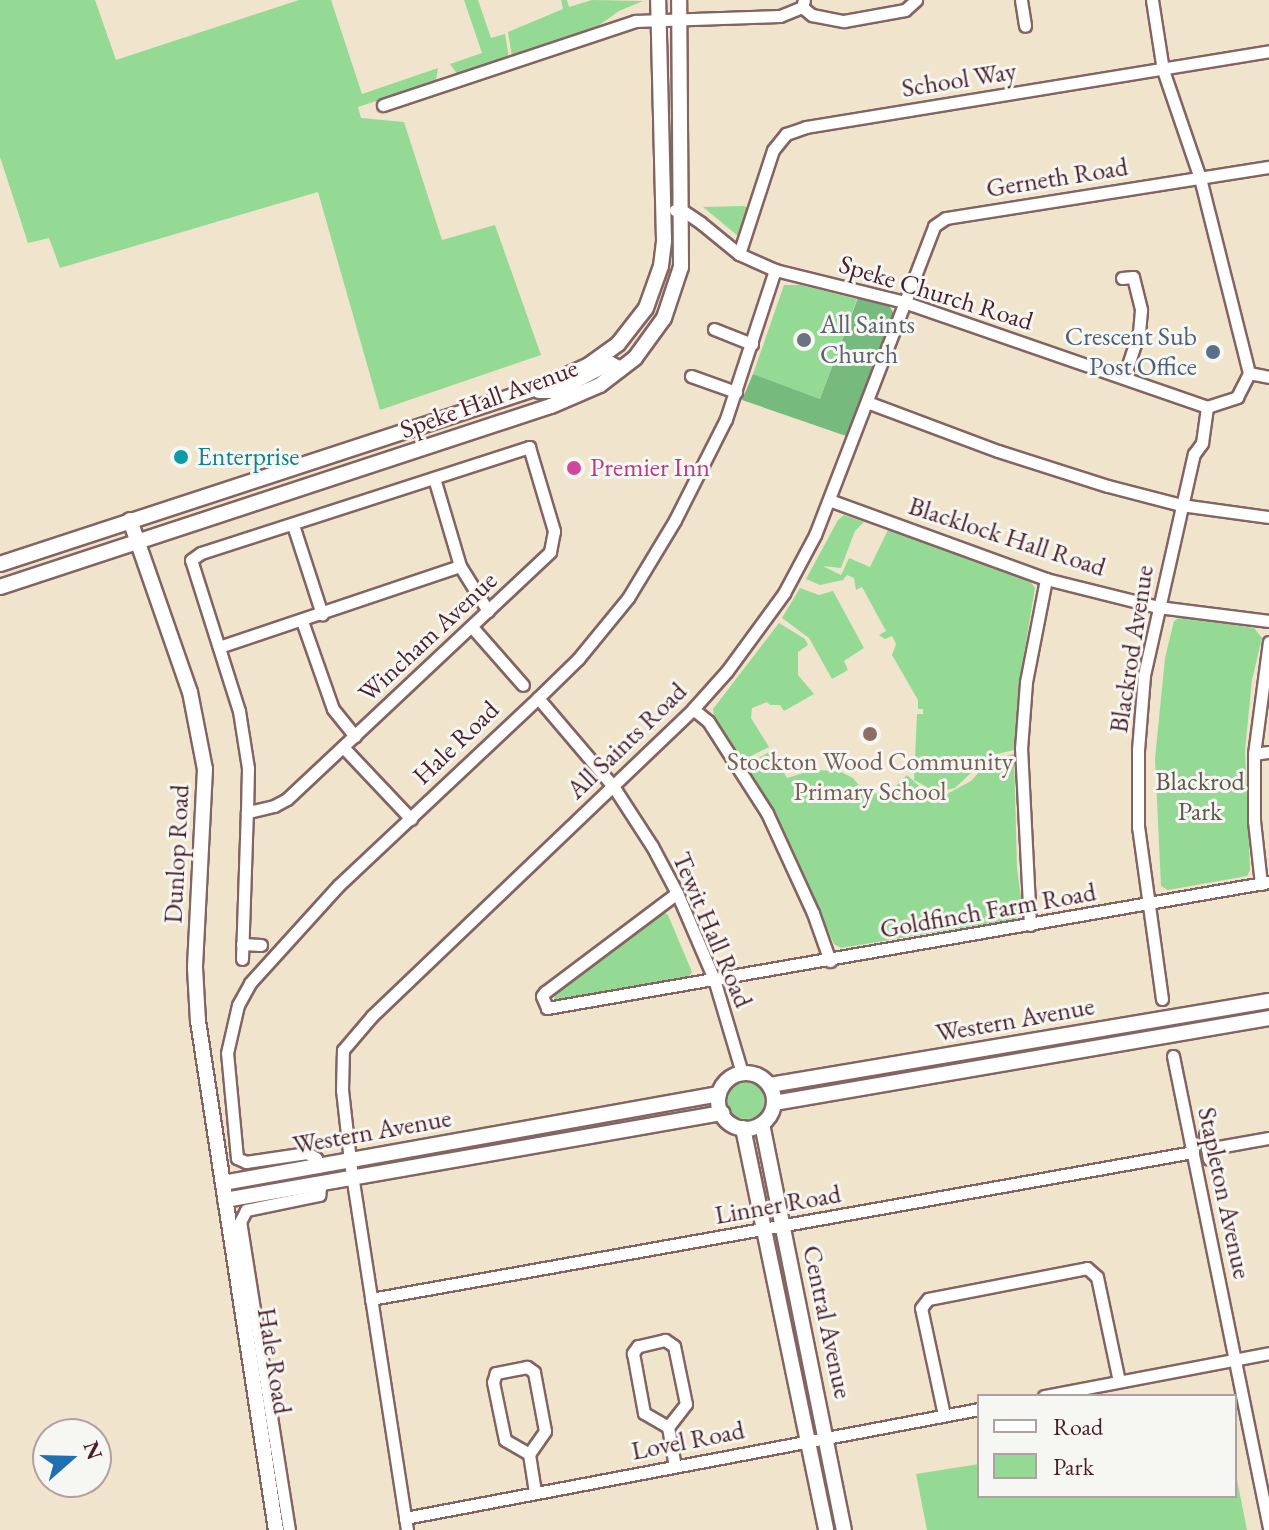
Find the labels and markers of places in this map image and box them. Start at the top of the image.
place label: All Saints Church [820,309,915,370]
place label: Crescent Sub Post Office [1065,321,1197,382]
marker: All Saints Church [795,331,813,349]
marker: Crescent Sub Post Office [1204,343,1222,361]
place label: Enterprise [197,441,299,473]
marker: Enterprise [172,448,190,466]
place label: Premier Inn [590,452,710,484]
marker: Premier Inn [565,459,583,477]
marker: Stockton Wood Community Primary School [861,725,879,743]
place label: Stockton Wood Community Primary School [727,746,1013,808]

